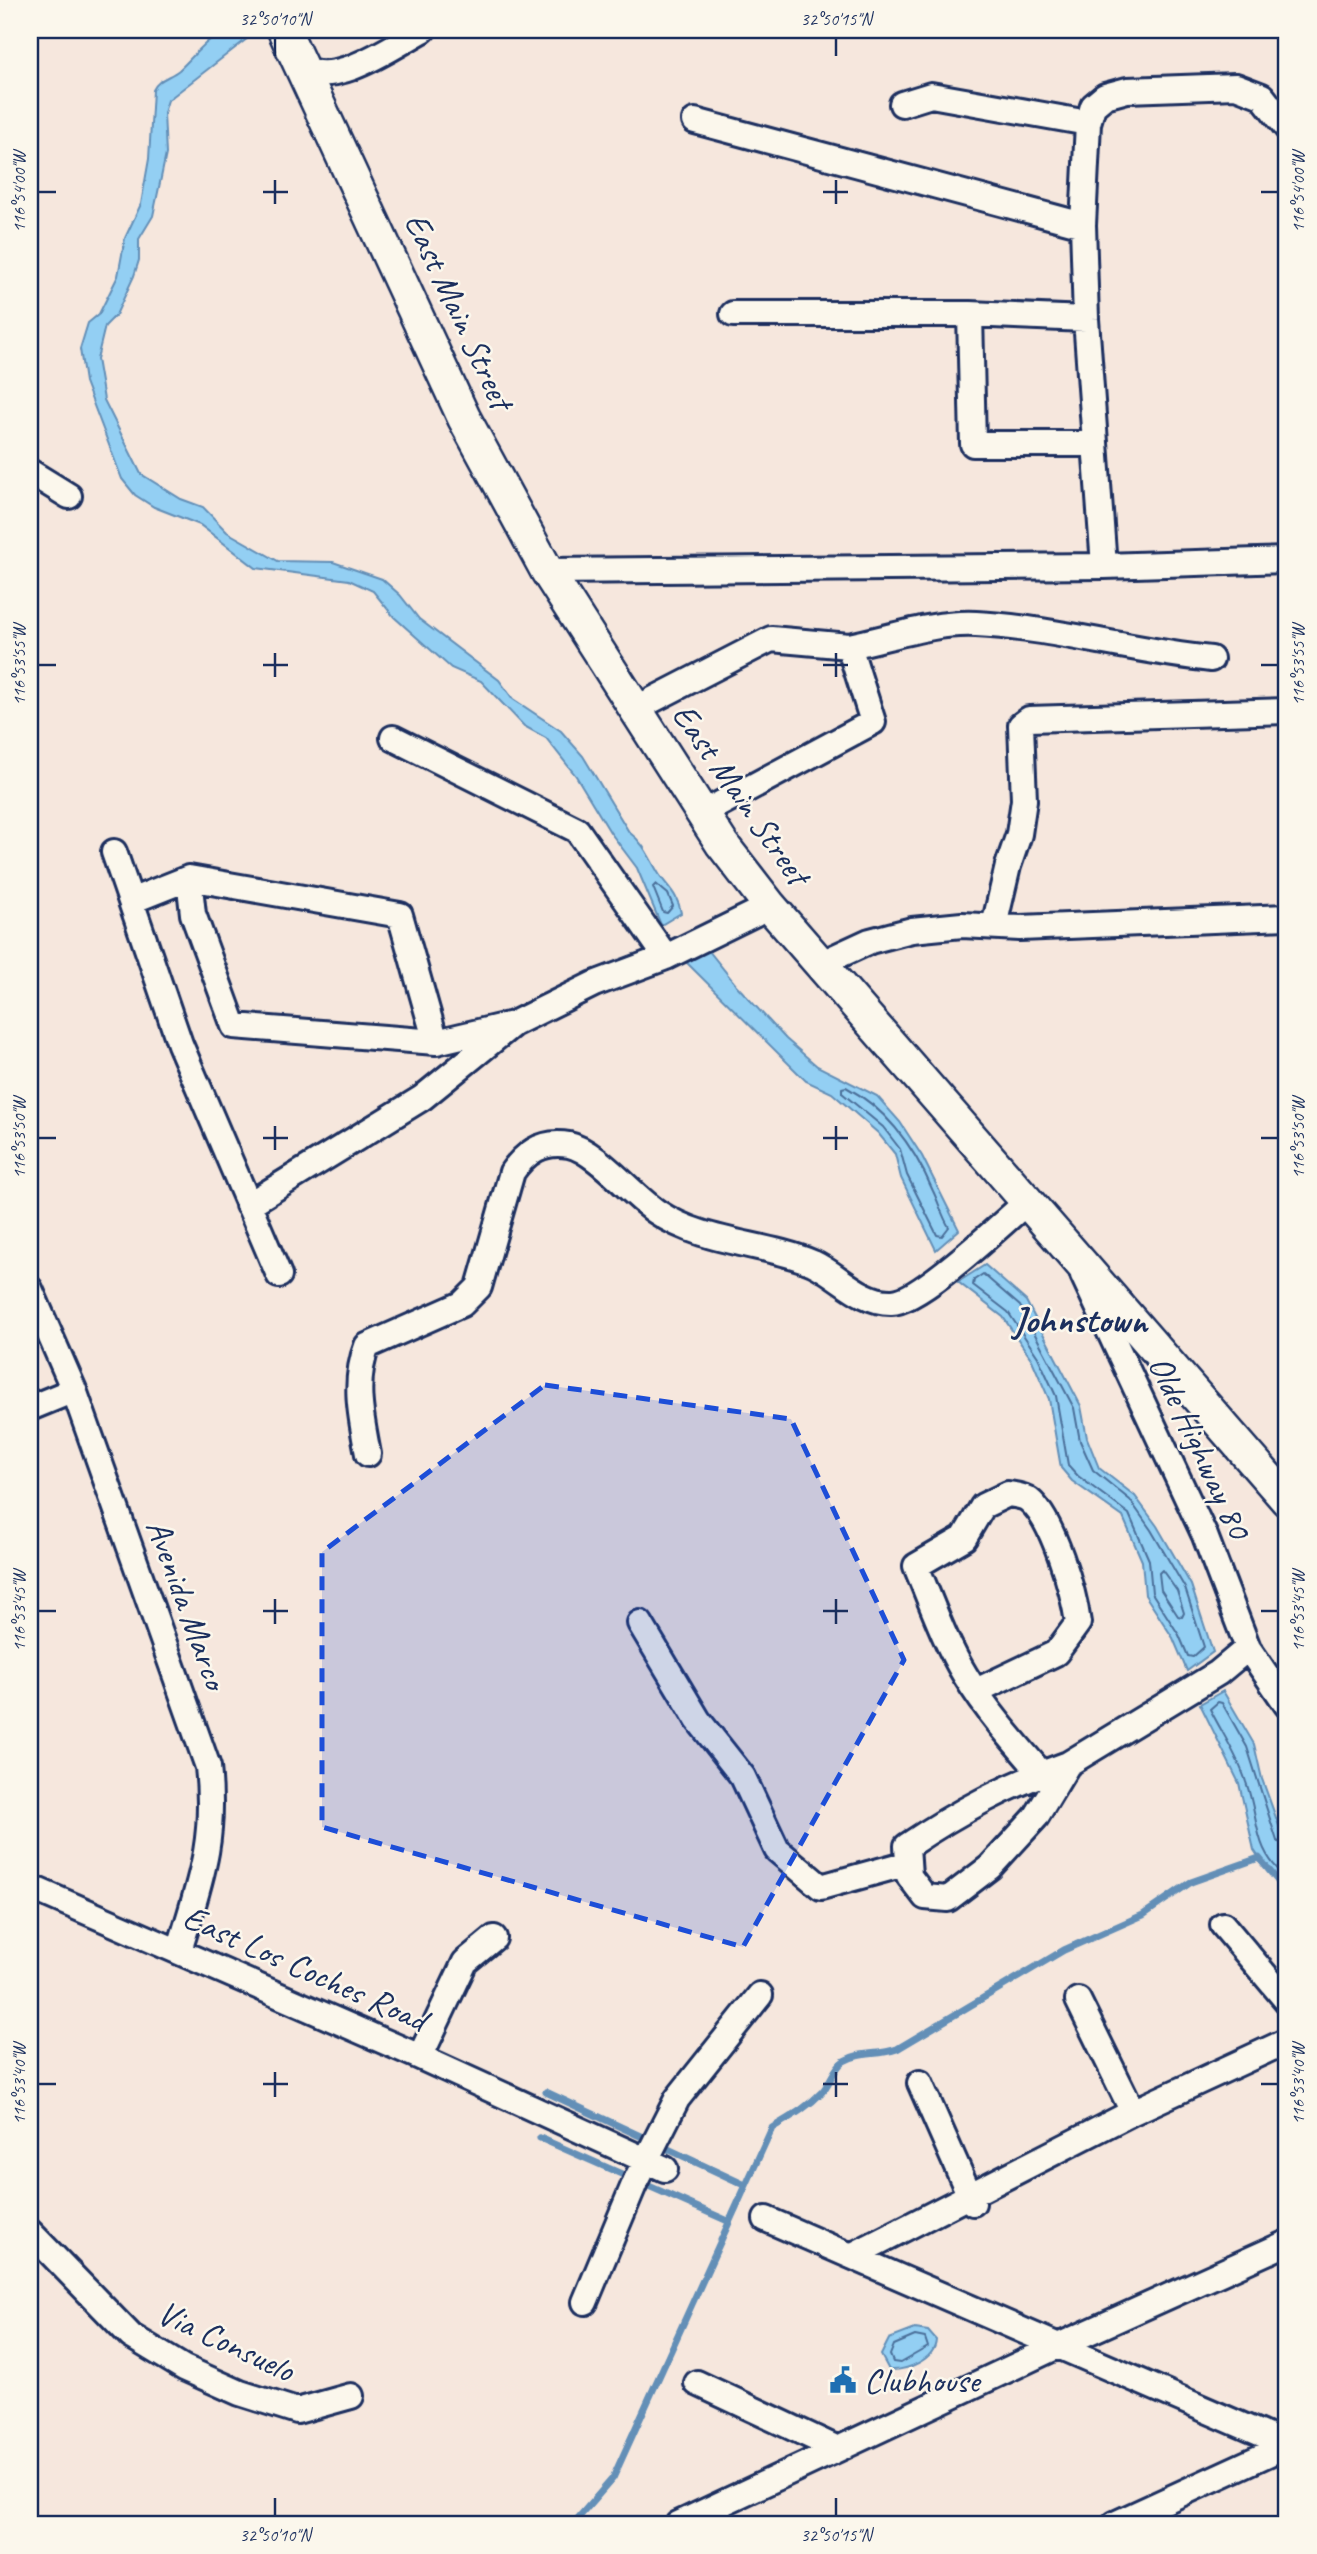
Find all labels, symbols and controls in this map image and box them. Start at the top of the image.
text: 32°50'10"N [240,8,314,30]
text: 32°50'15"N [801,8,875,30]
text: 116°54'00"W [8,148,30,233]
text: 116°54'00"W [1287,148,1309,233]
street label: East Main Street [394,206,526,420]
text: 116°53'55"W [8,621,30,706]
text: 116°53'55"W [1287,621,1309,706]
street label: East Main Street [662,695,823,897]
text: 116°53'50"W [8,1094,30,1179]
text: 116°53'50"W [1287,1094,1309,1179]
district label: Johnstown [1010,1296,1149,1343]
street label: Olde Highway 80 [1138,1348,1263,1548]
street label: Avenida Marco [136,1513,240,1698]
text: 116°53'45"W [8,1567,30,1652]
text: 116°53'45"W [1287,1567,1309,1652]
street label: East Los Coches Road [176,1894,438,2044]
text: 116°53'40"W [8,2040,30,2125]
text: 116°53'40"W [1287,2040,1309,2125]
street label: Via Consuelo [150,2290,303,2393]
place label: Clubhouse [864,2358,982,2403]
public building icon: Clubhouse [828,2365,858,2395]
text: 32°50'10"N [240,2524,314,2546]
text: 32°50'15"N [801,2524,875,2546]

